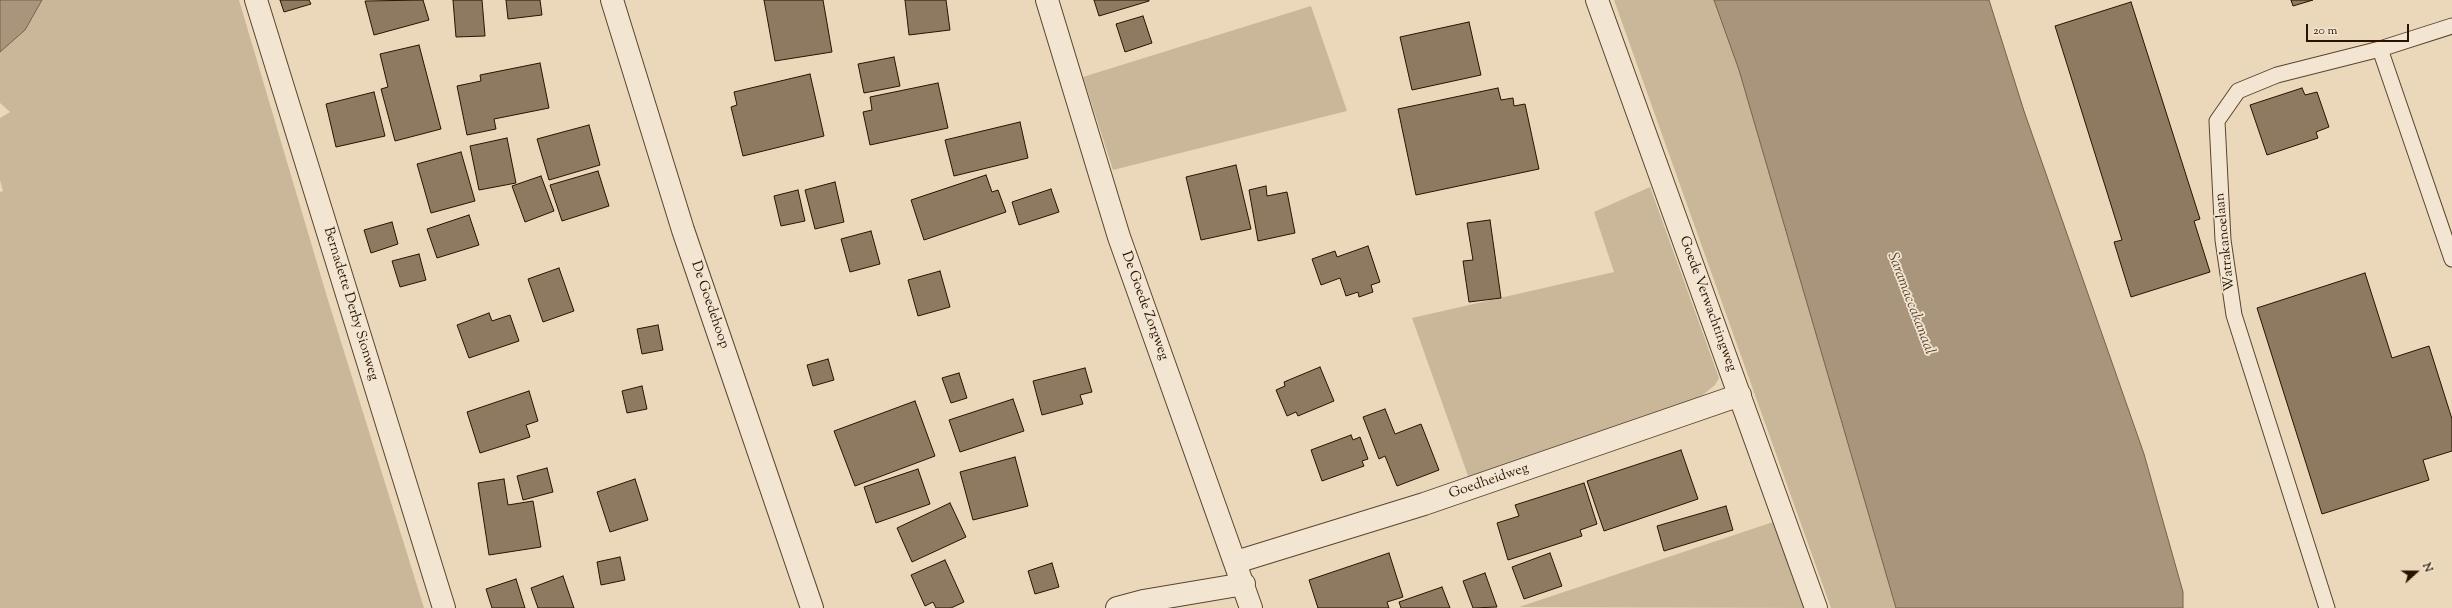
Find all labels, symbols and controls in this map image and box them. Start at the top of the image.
scale bar [2308,16,2411,42]
text: 20 m [2313,22,2337,40]
street label: Watrakanoelaan [2212,192,2240,292]
street label: Bernadette Derby Sionweg [319,225,381,383]
street label: Goede Verwachtingweg [1675,234,1739,374]
street label: De Goede Zorgweg [1117,249,1171,363]
water label: Saramaccakanaal [1882,250,1938,358]
street label: De Goedehoop [686,259,732,351]
street label: Goedheidweg [1447,461,1531,503]
north arrow [2396,552,2436,592]
text: N [2418,561,2436,575]

